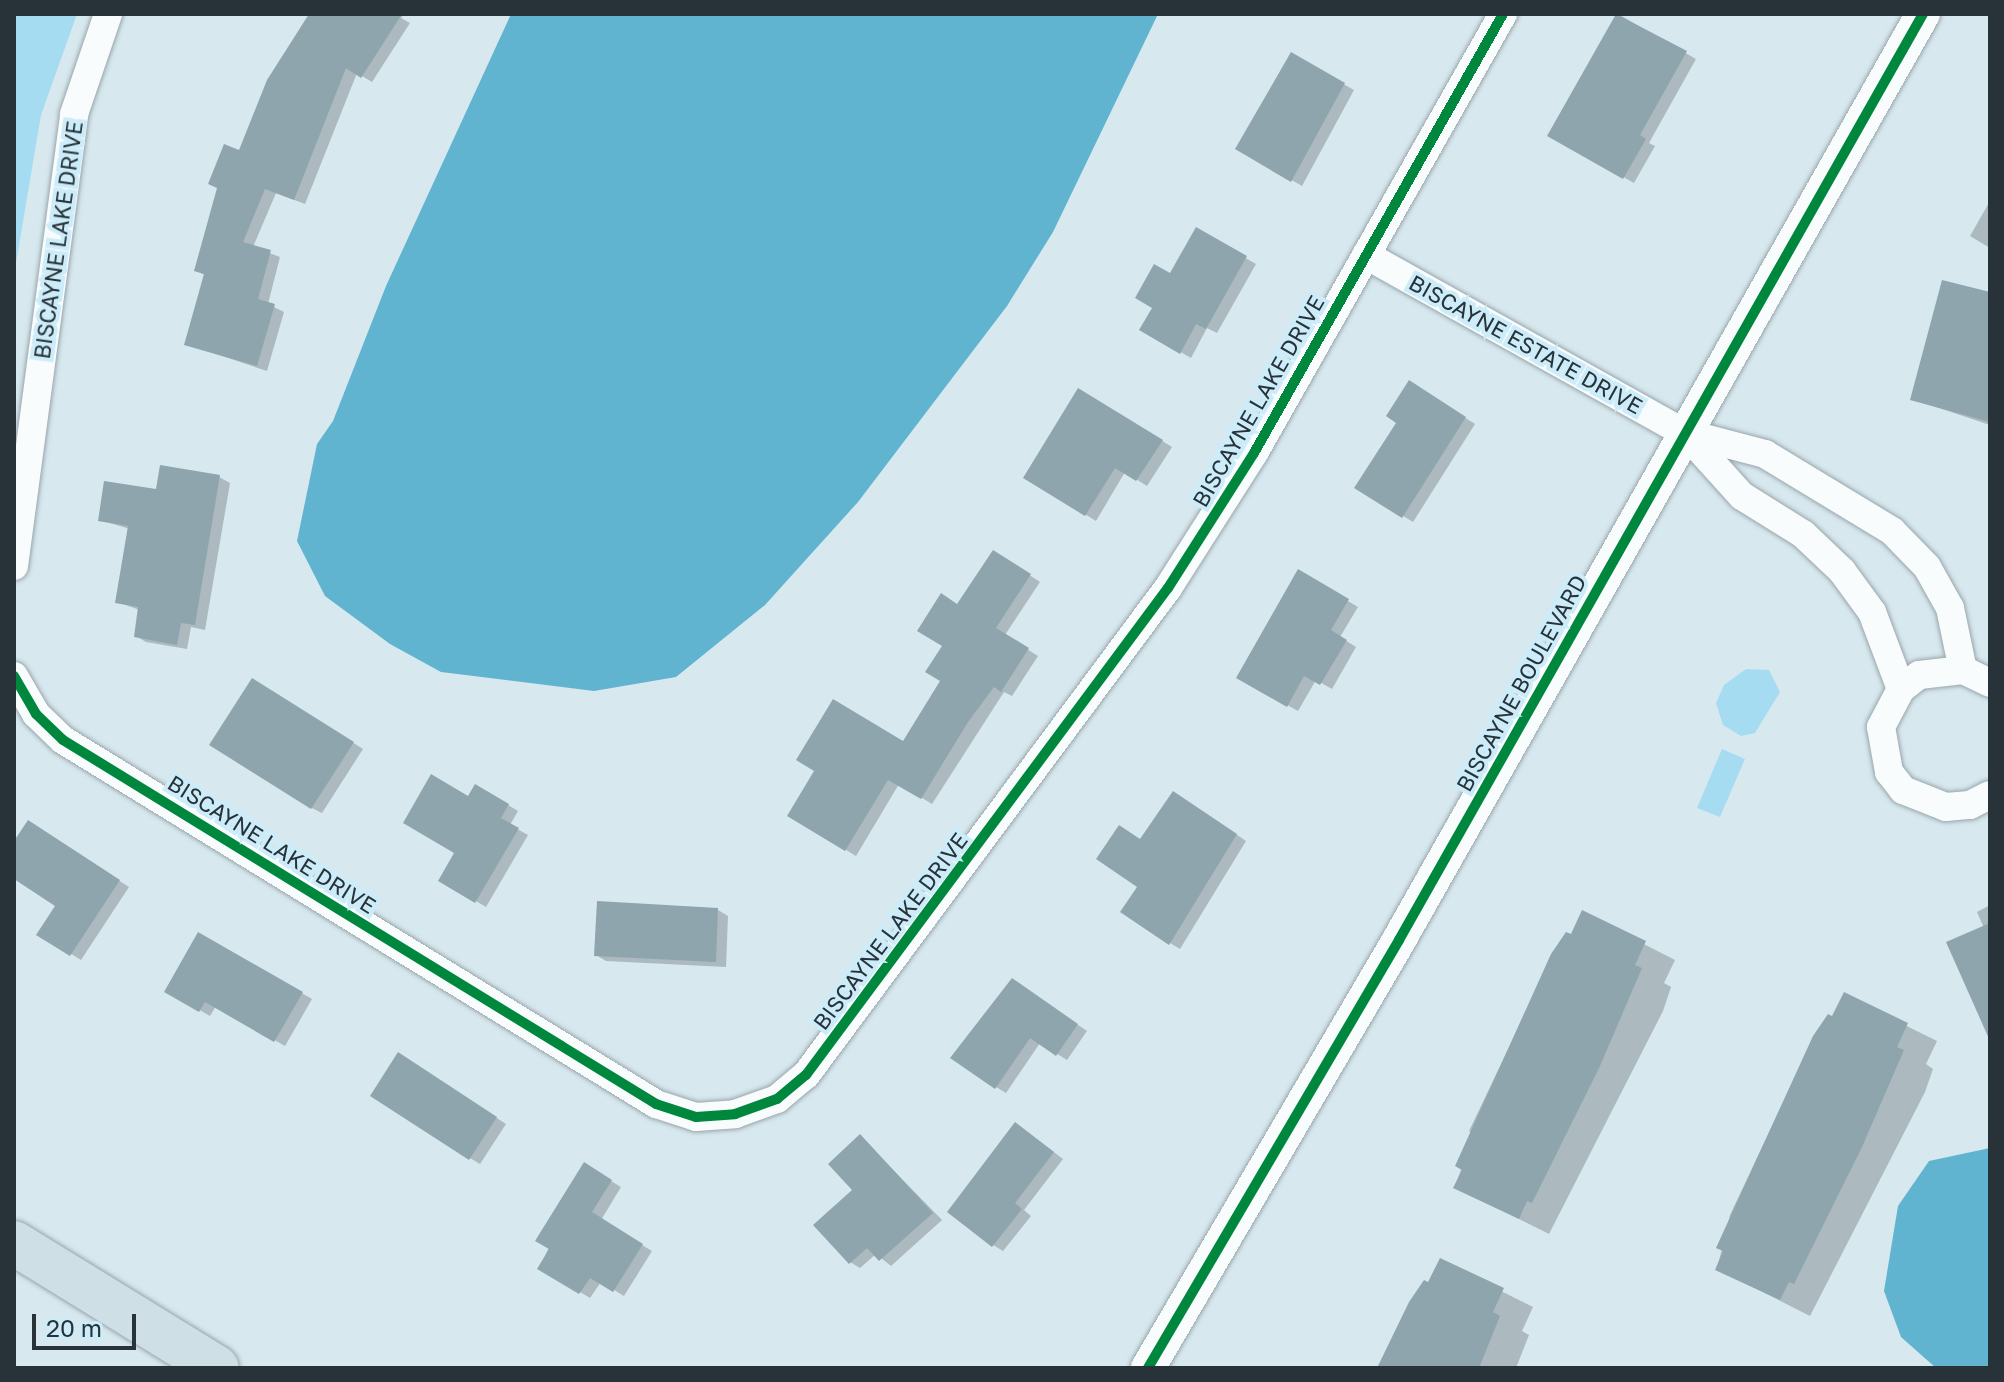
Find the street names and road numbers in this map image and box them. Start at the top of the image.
street label: BISCAYNE LAKE DRIVE [28,119,88,361]
street label: BISCAYNE ESTATE DRIVE [1405,269,1647,419]
street label: BISCAYNE LAKE DRIVE [1187,290,1329,512]
street label: BISCAYNE BOULEVARD [1450,570,1592,796]
street label: BISCAYNE LAKE DRIVE [163,769,381,919]
street label: BISCAYNE LAKE DRIVE [807,827,973,1035]

